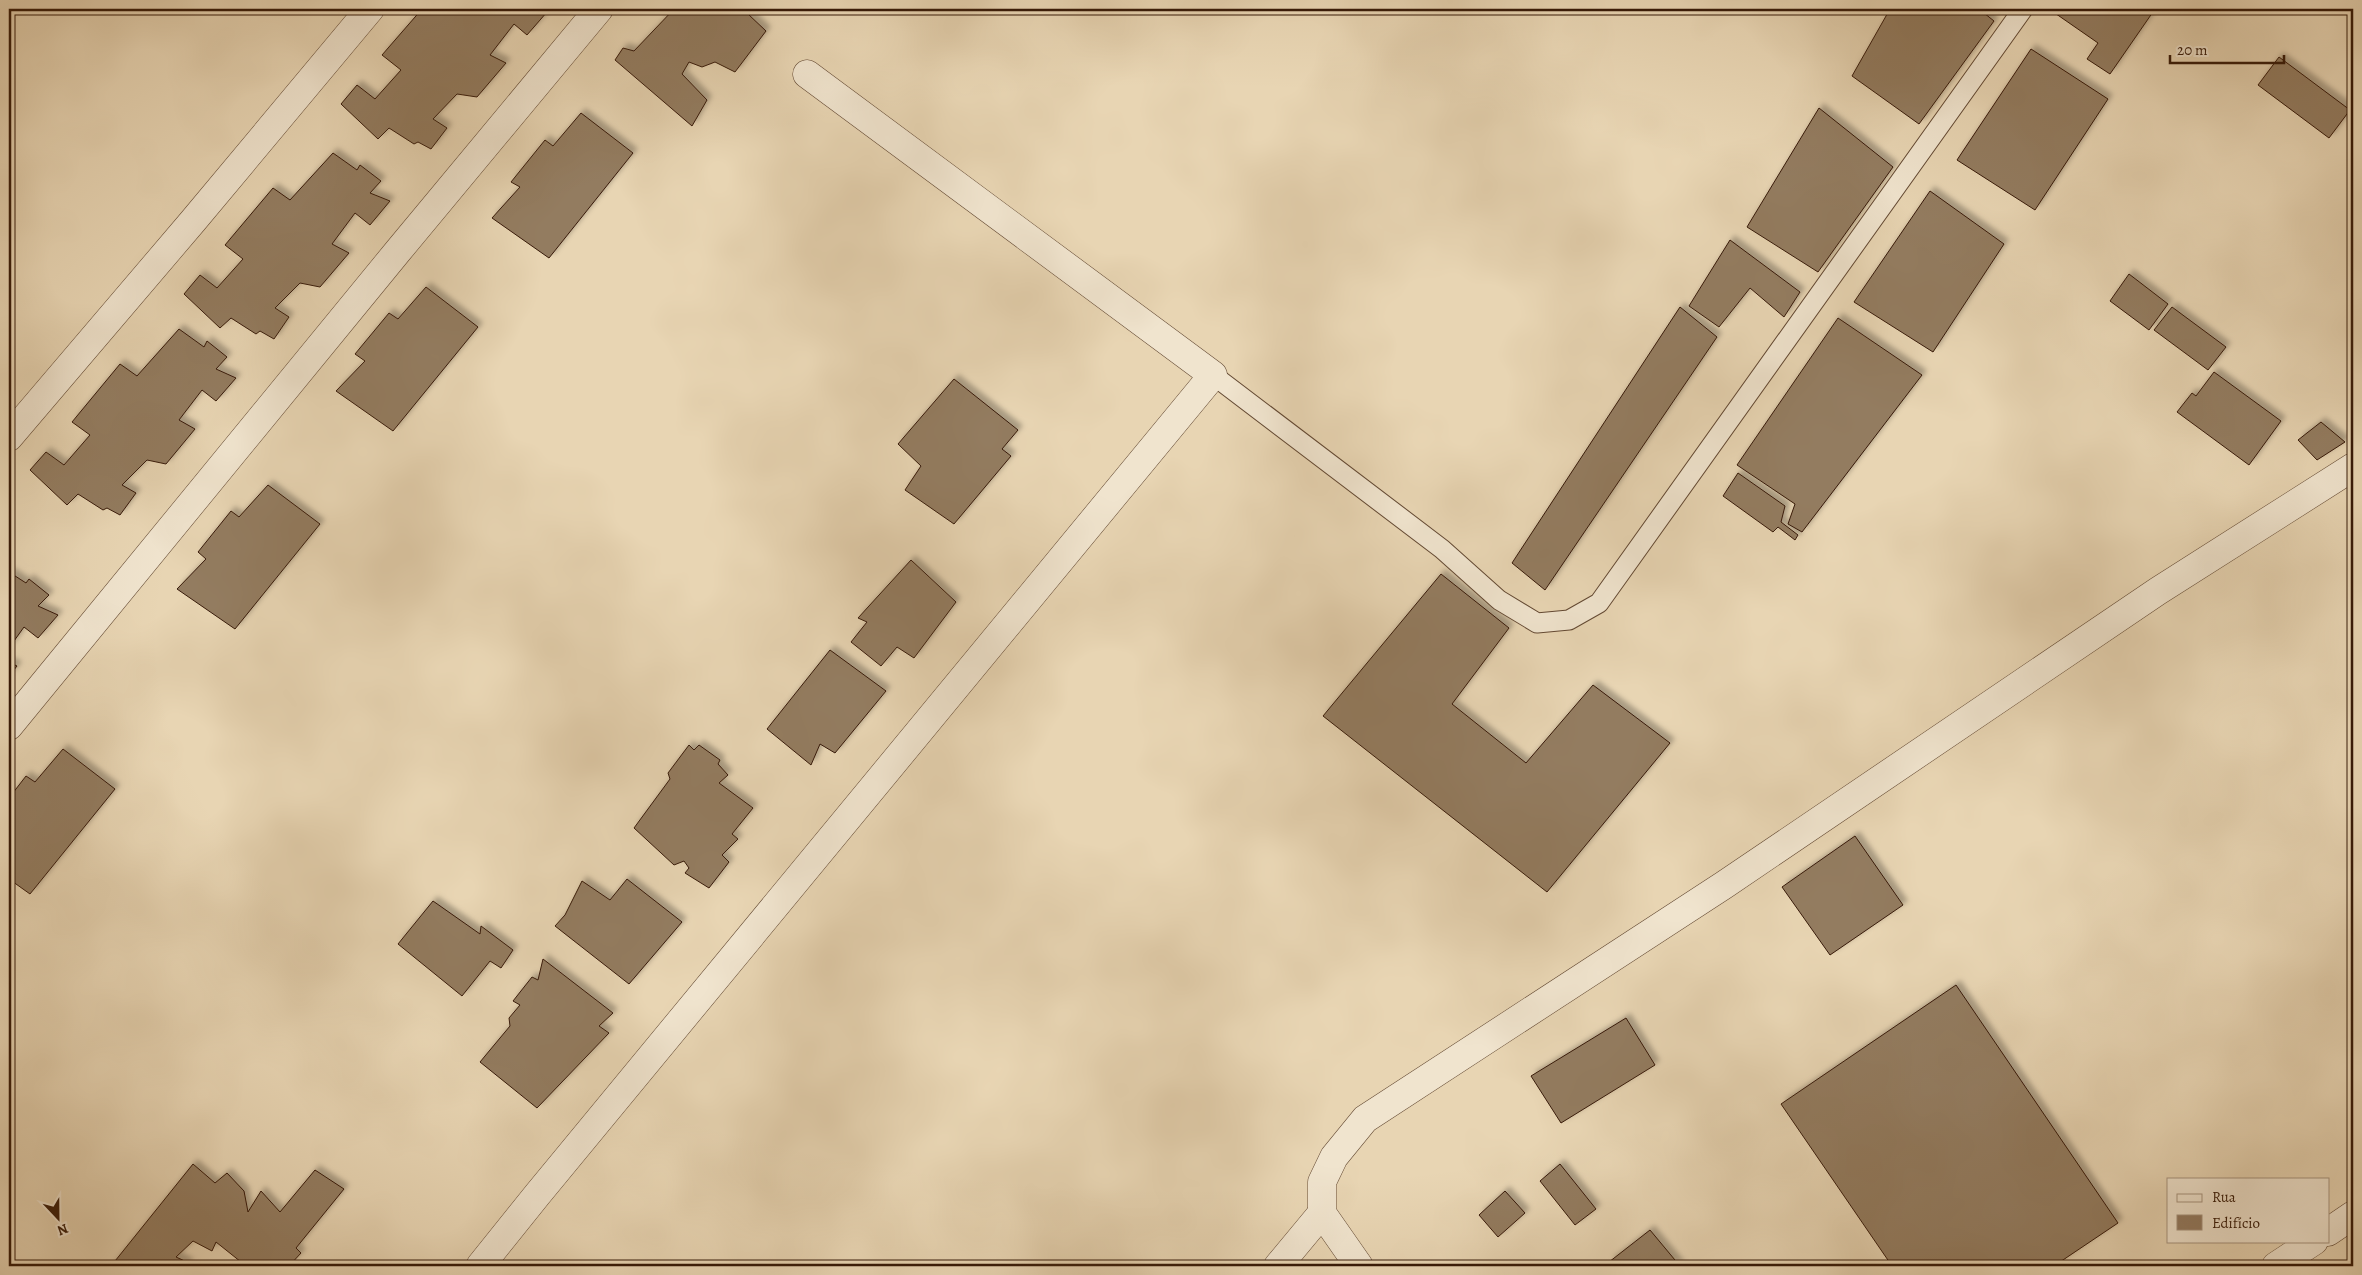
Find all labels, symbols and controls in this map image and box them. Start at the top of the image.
scale bar [2170,32,2283,64]
text: 20 m [2177,40,2208,60]
legend [2167,1178,2330,1242]
text: Rua [2212,1187,2236,1207]
north arrow [32,1192,82,1242]
text: Edifício [2212,1213,2260,1233]
text: N [54,1219,71,1240]

